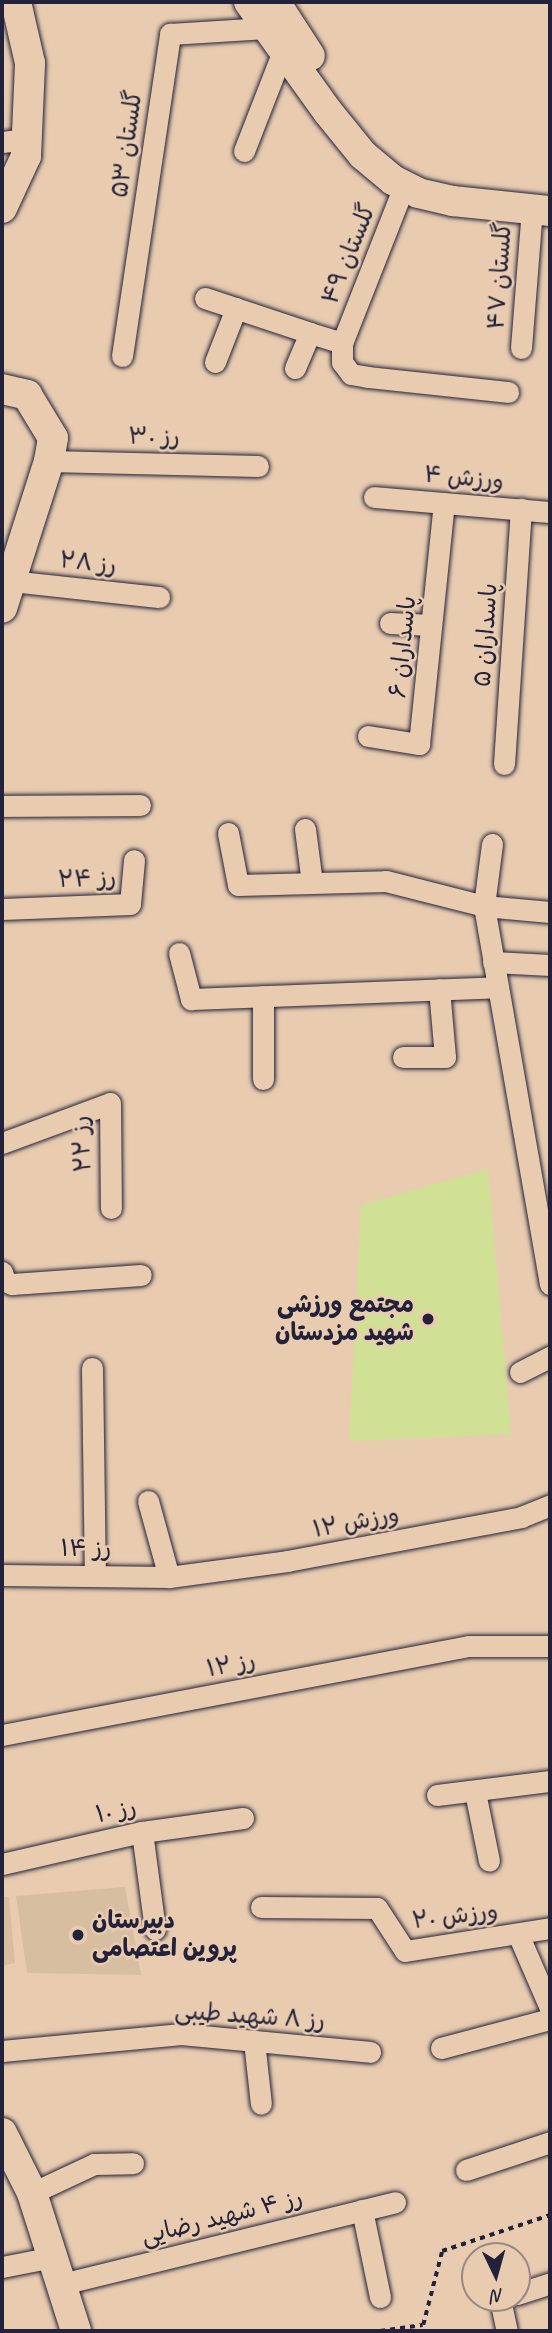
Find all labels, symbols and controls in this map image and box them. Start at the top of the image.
street label: گلستان ۵۳ [105,88,149,200]
street label: گلستان ۴۹ [316,199,382,309]
street label: گلستان ۴۷ [482,221,518,331]
street label: رز ۳۰ [128,422,180,452]
street label: ورزش ۴ [423,460,505,496]
street label: رز ۲۸ [58,546,118,580]
street label: پاسداران ۵ [468,582,504,688]
street label: پاسداران ۶ [383,595,423,699]
street label: رز ۲۴ [57,864,117,894]
street label: رز ۲۲ [66,1115,98,1173]
place label: مجتمع ورزشی شهید مزدستان [275,1291,414,1347]
marker: مجتمع ورزشی شهید مزدستان [420,1311,436,1327]
street label: ورزش ۱۲ [310,1500,402,1544]
street label: رز ۱۴ [61,1535,111,1563]
street label: رز ۱۲ [204,1646,258,1684]
street label: رز ۱۰ [93,1793,139,1829]
street label: ورزش ۲۰ [410,1896,500,1936]
place label: دبیرستان پروین اعتصامی [92,1907,237,1963]
marker: دبیرستان پروین اعتصامی [70,1927,86,1943]
street label: رز ۸ شهید طیبی [174,1996,326,2036]
street label: رز ۴ شهید رضایی [138,2183,306,2251]
north arrow [461,2242,531,2312]
text: N [491,2283,505,2308]

